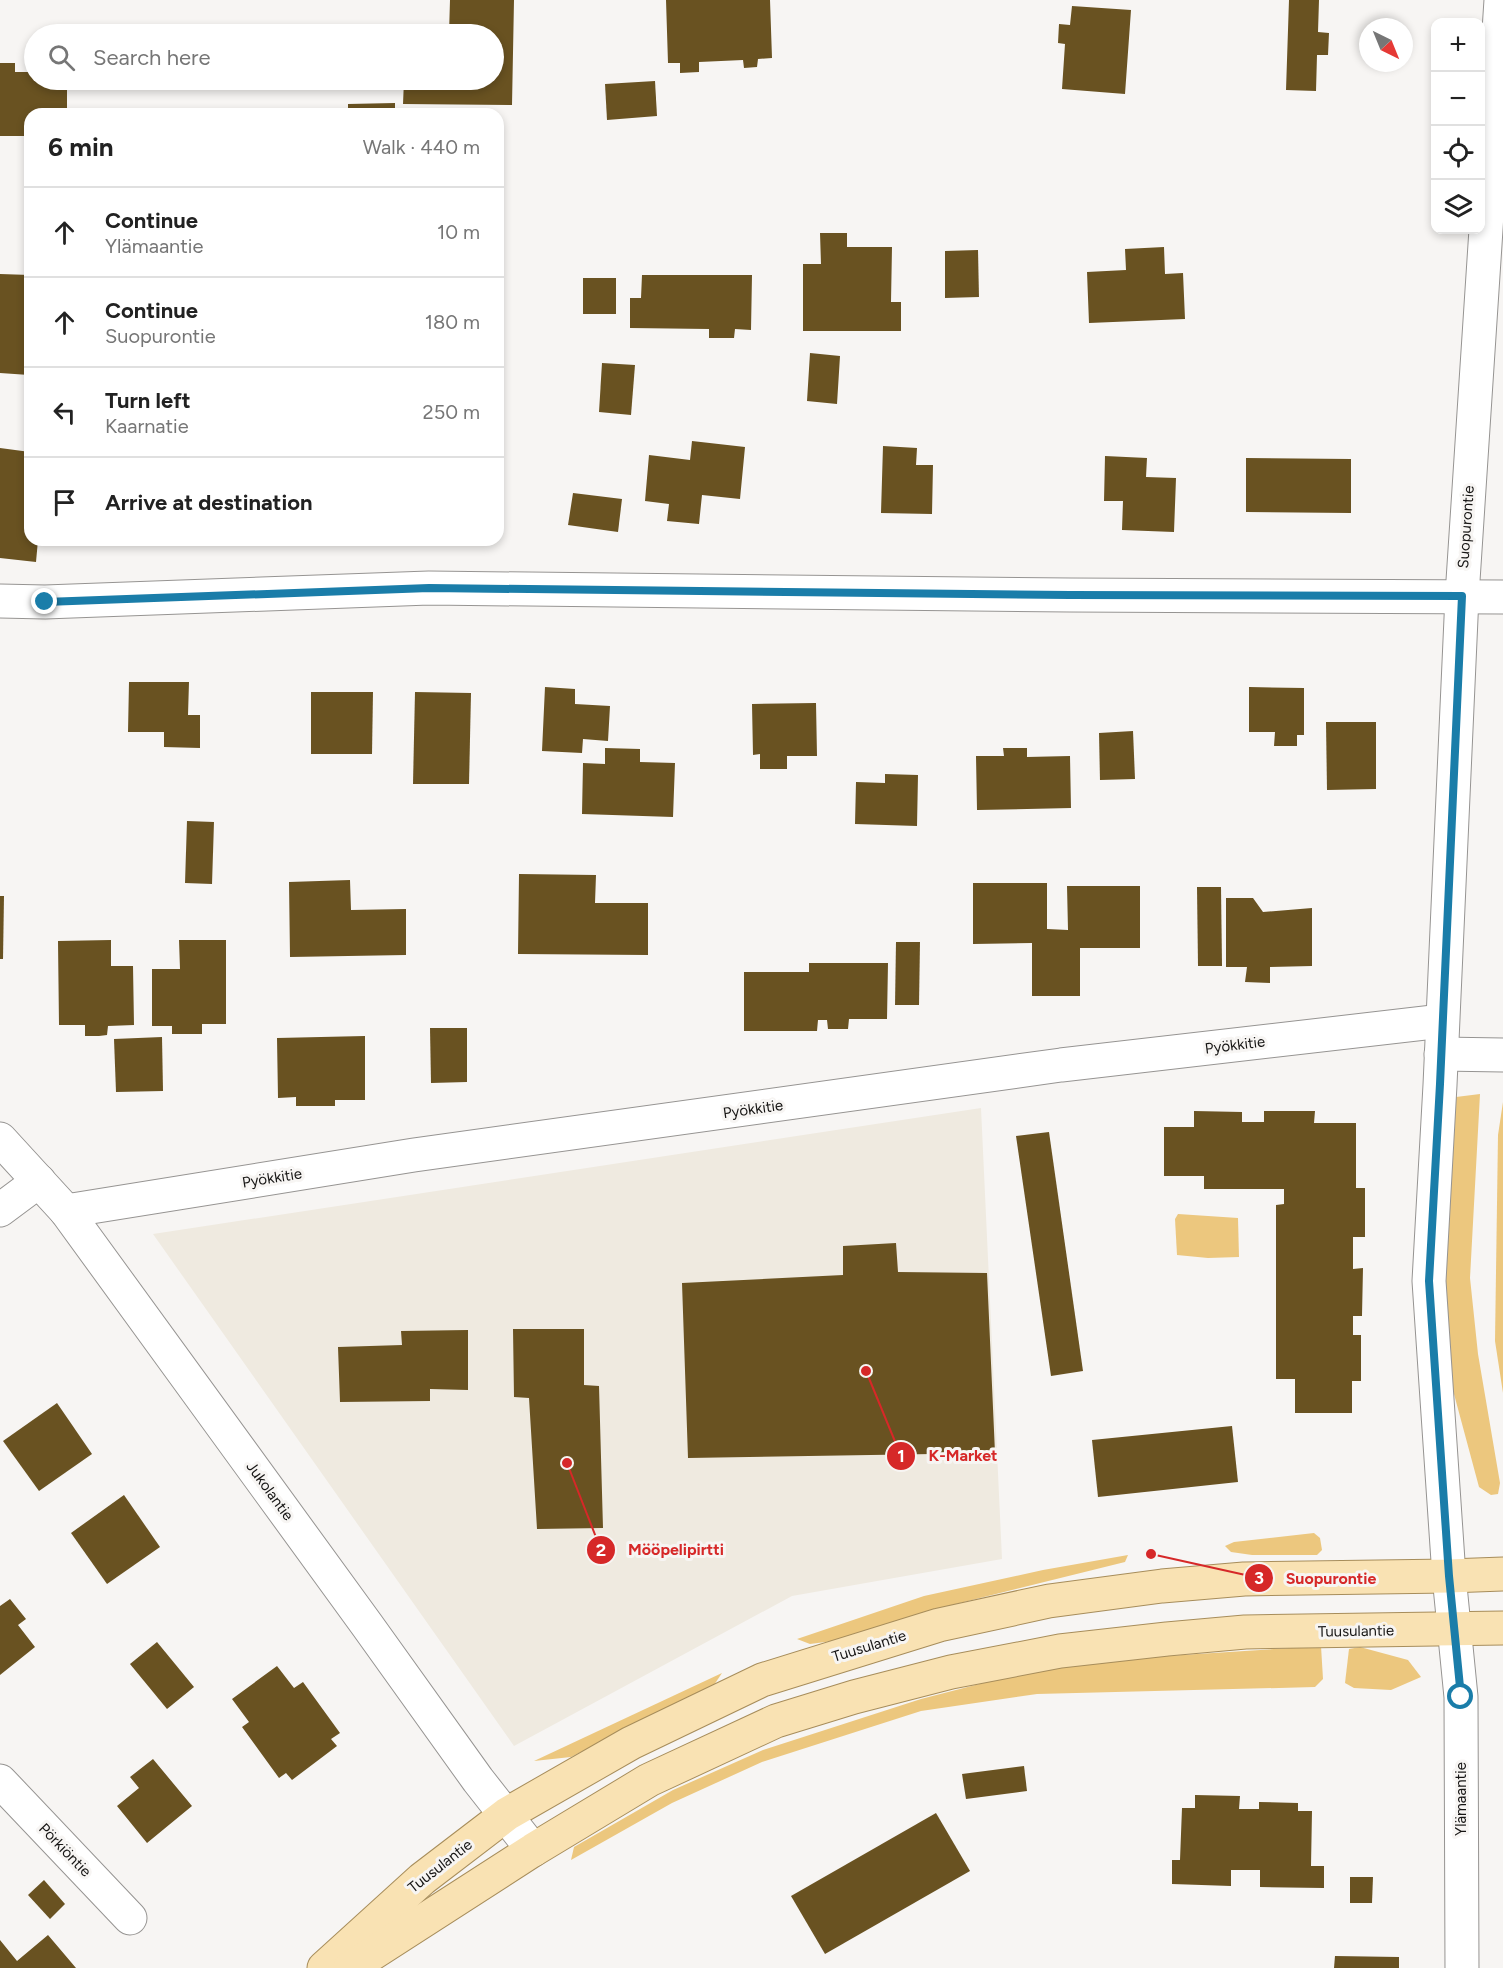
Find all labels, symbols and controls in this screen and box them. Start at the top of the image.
north arrow [1359,18,1413,72]
map controls [1431,18,1485,234]
button: + [1431,18,1485,72]
search box [24,24,504,90]
icon: search [45,41,78,74]
text: Search here [93,44,211,71]
button: − [1431,72,1485,126]
button: locate [1431,126,1485,180]
text: 6 min [48,131,114,163]
text: Walk · 440 m [363,135,480,159]
button: layers [1431,180,1485,234]
text: Continue [105,207,198,234]
icon: ahead [48,216,81,249]
text: 10 m [437,220,480,244]
text: Ylämaantie [105,234,203,258]
text: Continue [105,297,198,324]
icon: ahead [48,306,81,339]
text: 180 m [425,310,480,334]
text: Suopurontie [105,324,216,348]
text: Turn left [105,387,191,414]
icon: left [48,396,81,429]
text: 250 m [423,400,480,424]
text: Kaarnatie [105,414,189,438]
street label: Suopurontie [1454,485,1478,569]
icon: arrive [48,486,81,519]
text: Arrive at destination [105,489,313,516]
route end [31,588,57,614]
street label: Pyökkitie [1204,1032,1266,1058]
street label: Pyökkitie [722,1096,784,1122]
street label: Pyökkitie [241,1164,303,1192]
callout: K-Market [886,1439,1009,1473]
text: 1 [897,1445,905,1467]
text: K-Market [929,1446,997,1465]
street label: Jukolantie [243,1458,297,1524]
callout: Mööpelipirtti [586,1533,736,1567]
text: 2 [596,1539,606,1561]
text: Mööpelipirtti [628,1540,724,1559]
callout: Suopurontie [1244,1561,1389,1595]
text: 3 [1254,1567,1264,1589]
text: Suopurontie [1286,1569,1376,1588]
street label: Tuusulantie [1318,1621,1394,1641]
street label: Tuusulantie [830,1626,908,1666]
route start [1447,1683,1473,1709]
street label: Ylämaantie [1452,1762,1470,1836]
street label: Pörkiöntie [35,1819,95,1881]
street label: Tuusulantie [404,1835,476,1897]

